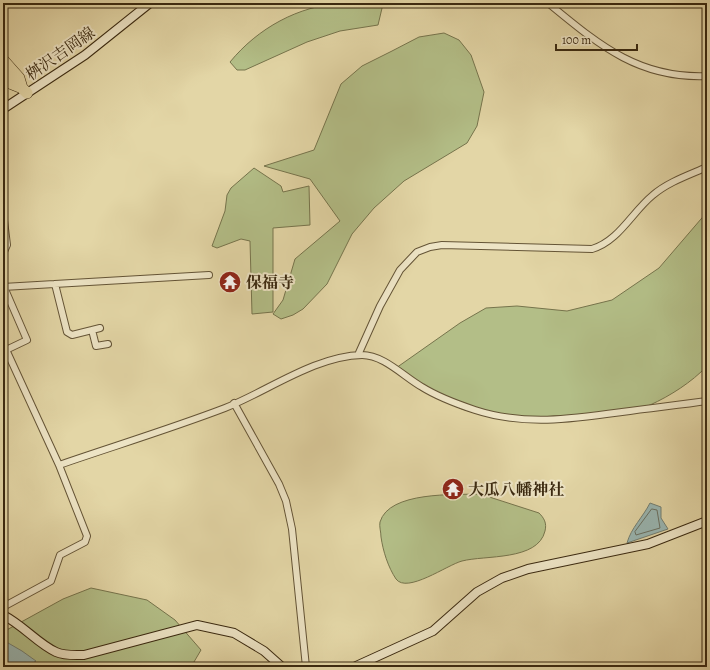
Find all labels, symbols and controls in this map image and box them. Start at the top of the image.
street label: 桝沢吉岡線 [21,22,100,86]
scale bar [556,26,637,52]
text: 100 m [562,32,591,48]
temple icon: 保福寺 [217,269,243,295]
place label: 保福寺 [246,272,294,294]
temple icon: 大瓜八幡神社 [440,476,466,502]
place label: 大瓜八幡神社 [468,479,564,501]

